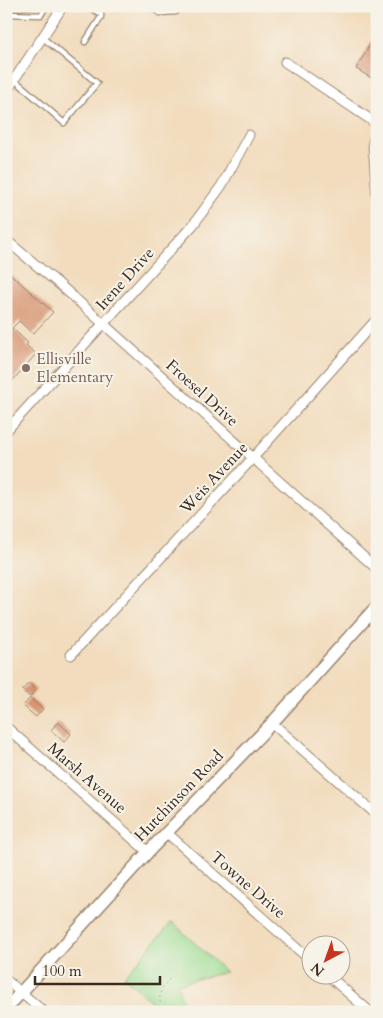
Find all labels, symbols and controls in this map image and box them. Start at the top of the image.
street label: Irene Drive [91,243,159,315]
place label: Ellisville Elementary [36,348,114,388]
street label: Froesel Drive [161,355,243,431]
marker: Ellisville Elementary [20,362,32,374]
street label: Weis Avenue [174,437,253,519]
street label: Marsh Avenue [43,738,131,818]
street label: Hutchinson Road [130,745,229,847]
street label: Towne Drive [206,846,290,924]
north arrow [300,936,350,986]
scale bar [35,953,160,985]
text: N [307,958,329,981]
text: 100 m [42,961,82,981]

